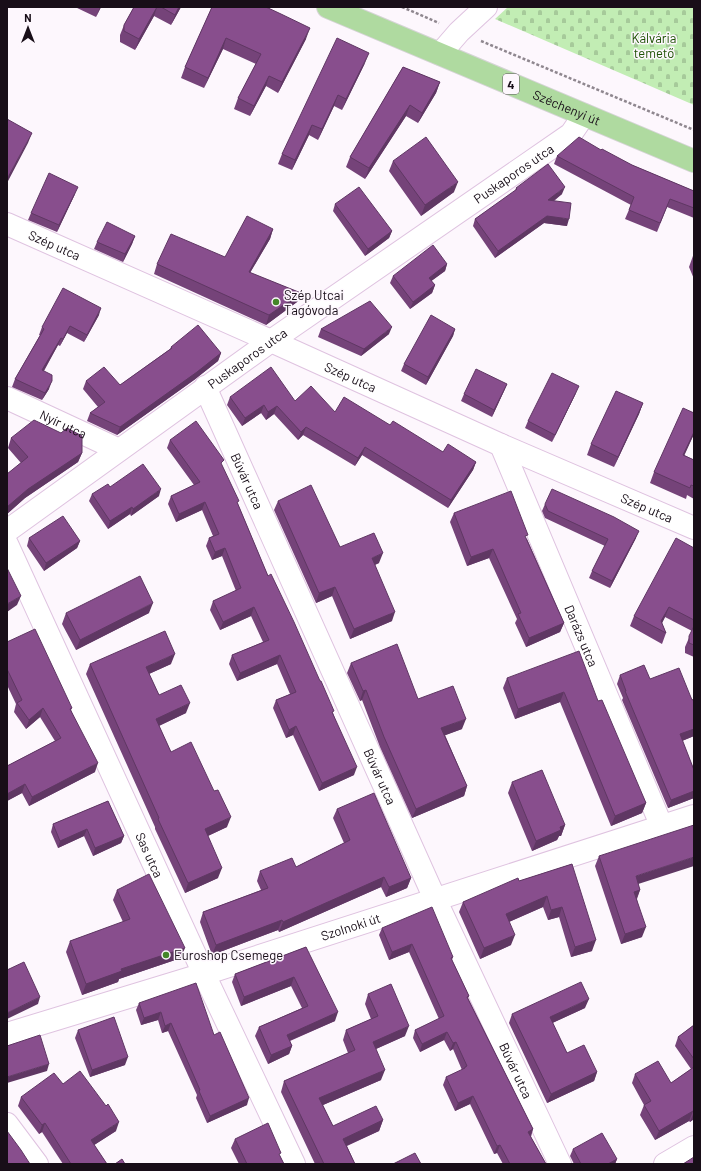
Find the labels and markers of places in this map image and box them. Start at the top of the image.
place label: Szép Utcai Tagóvoda [284,287,344,318]
marker: Szép Utcai Tagóvoda [271,297,281,307]
place label: Euroshop Csemege [174,947,283,963]
marker: Euroshop Csemege [161,950,171,960]

